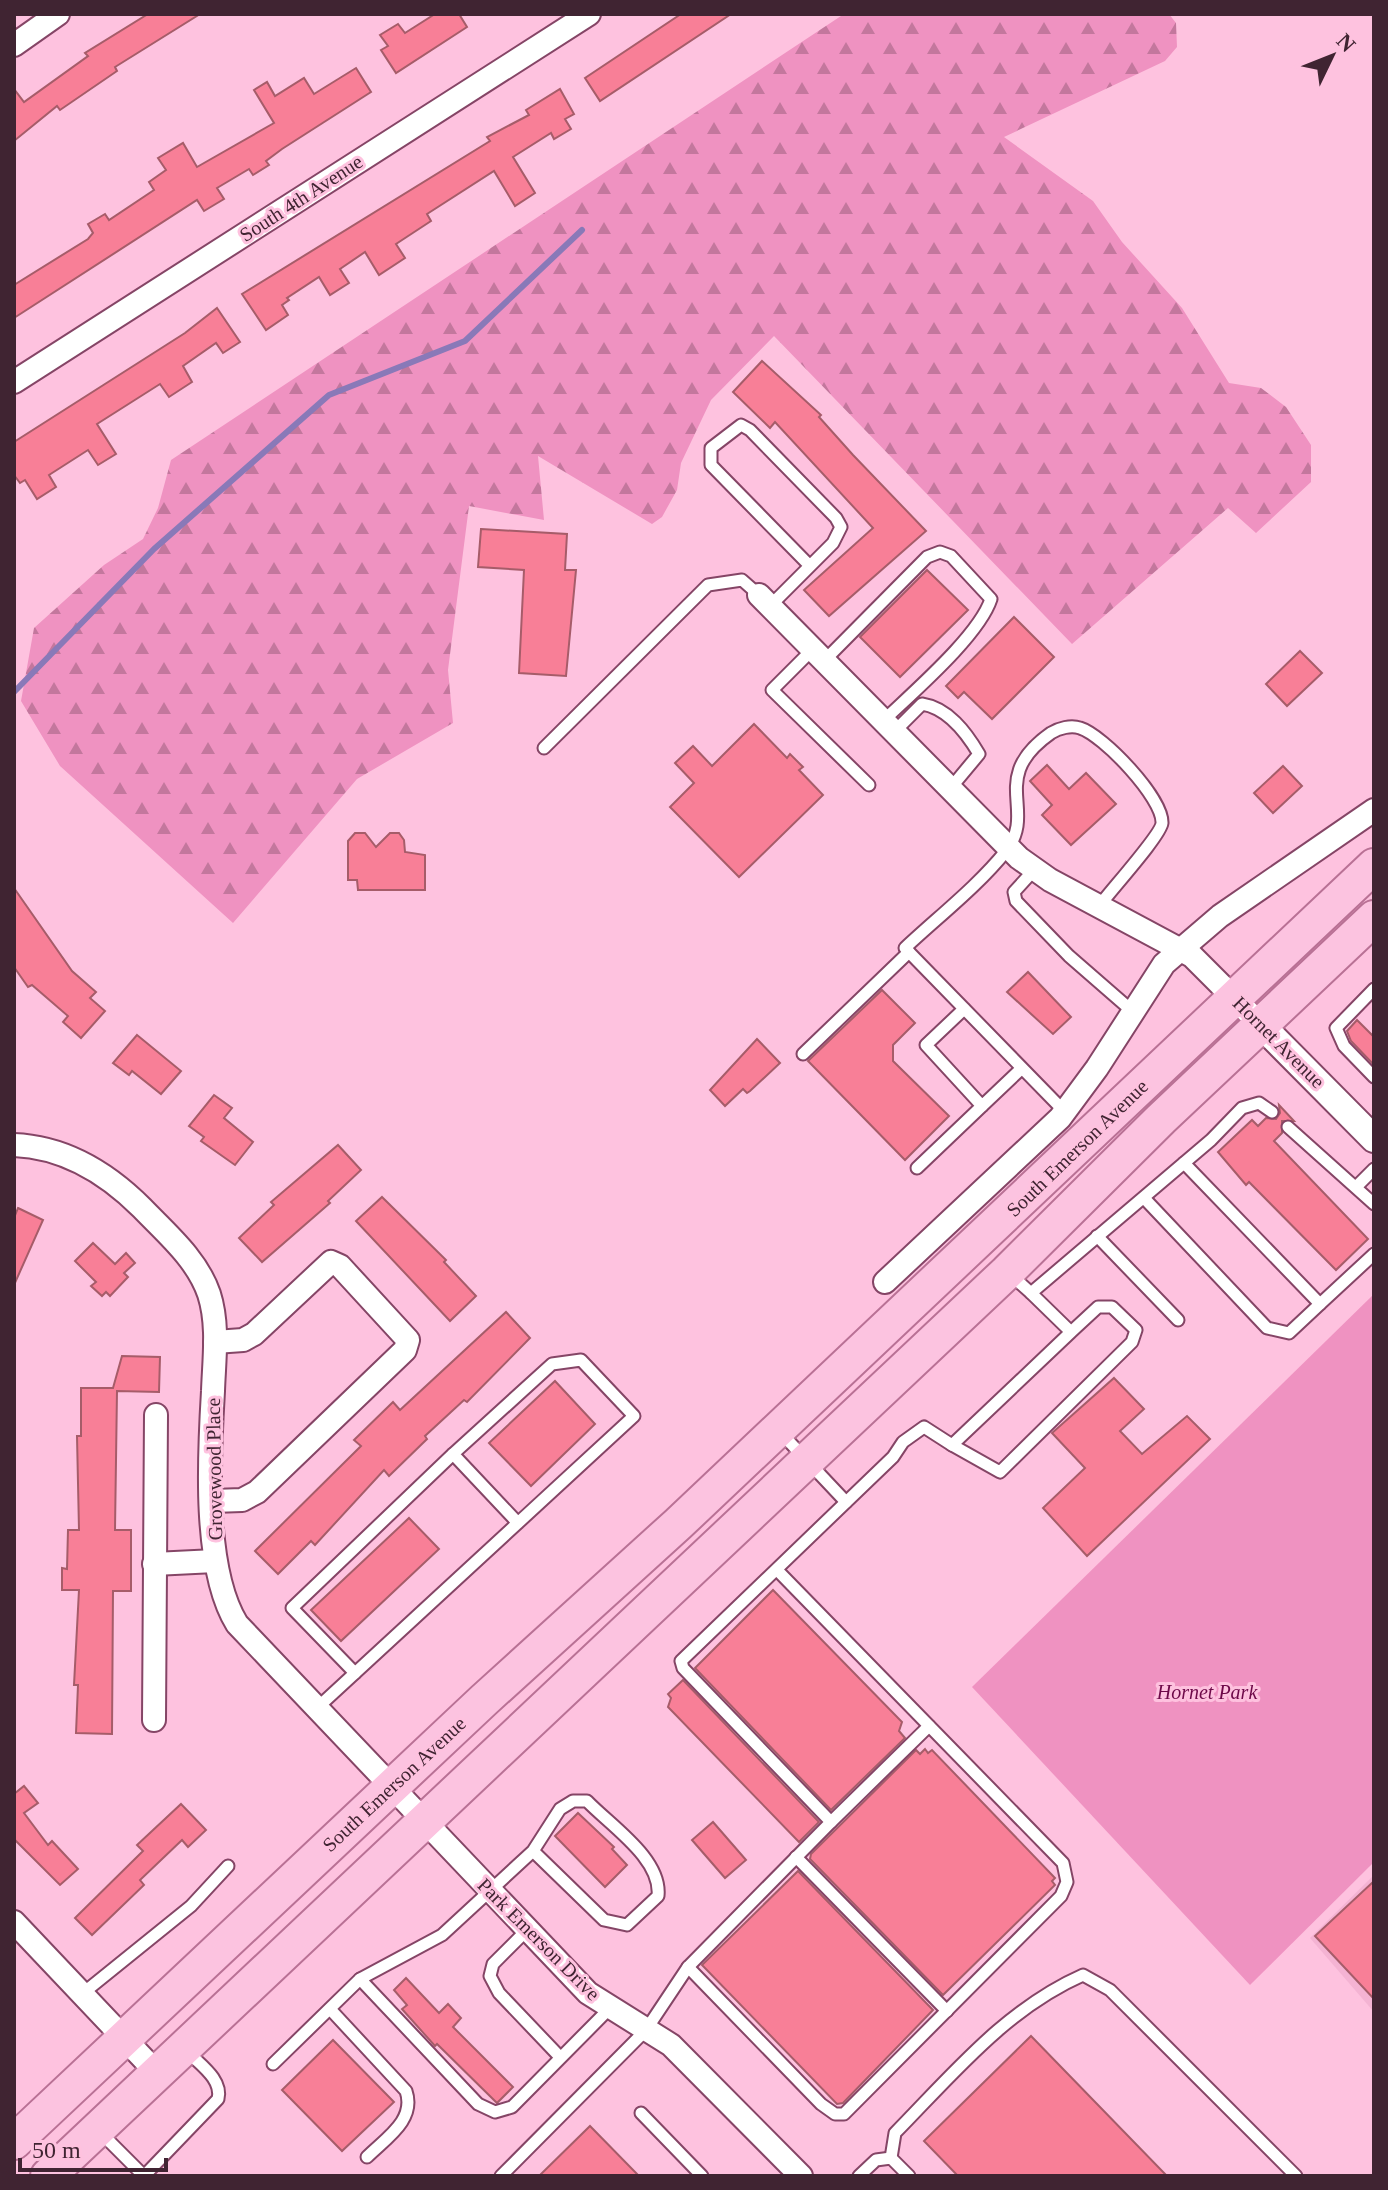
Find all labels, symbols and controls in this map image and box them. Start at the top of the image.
north arrow [1292,16,1372,96]
text: N [1332,28,1361,57]
street label: South 4th Avenue [236,150,367,246]
street label: Hornet Avenue [1229,992,1329,1092]
street label: South Emerson Avenue [1002,1075,1152,1221]
street label: Grovewood Place [202,1397,226,1541]
park label: Hornet Park [1156,1681,1258,1703]
street label: South Emerson Avenue [318,1712,470,1856]
street label: Park Emerson Drive [473,1873,605,2005]
scale bar [20,2122,166,2172]
text: 50 m [32,2137,81,2163]

